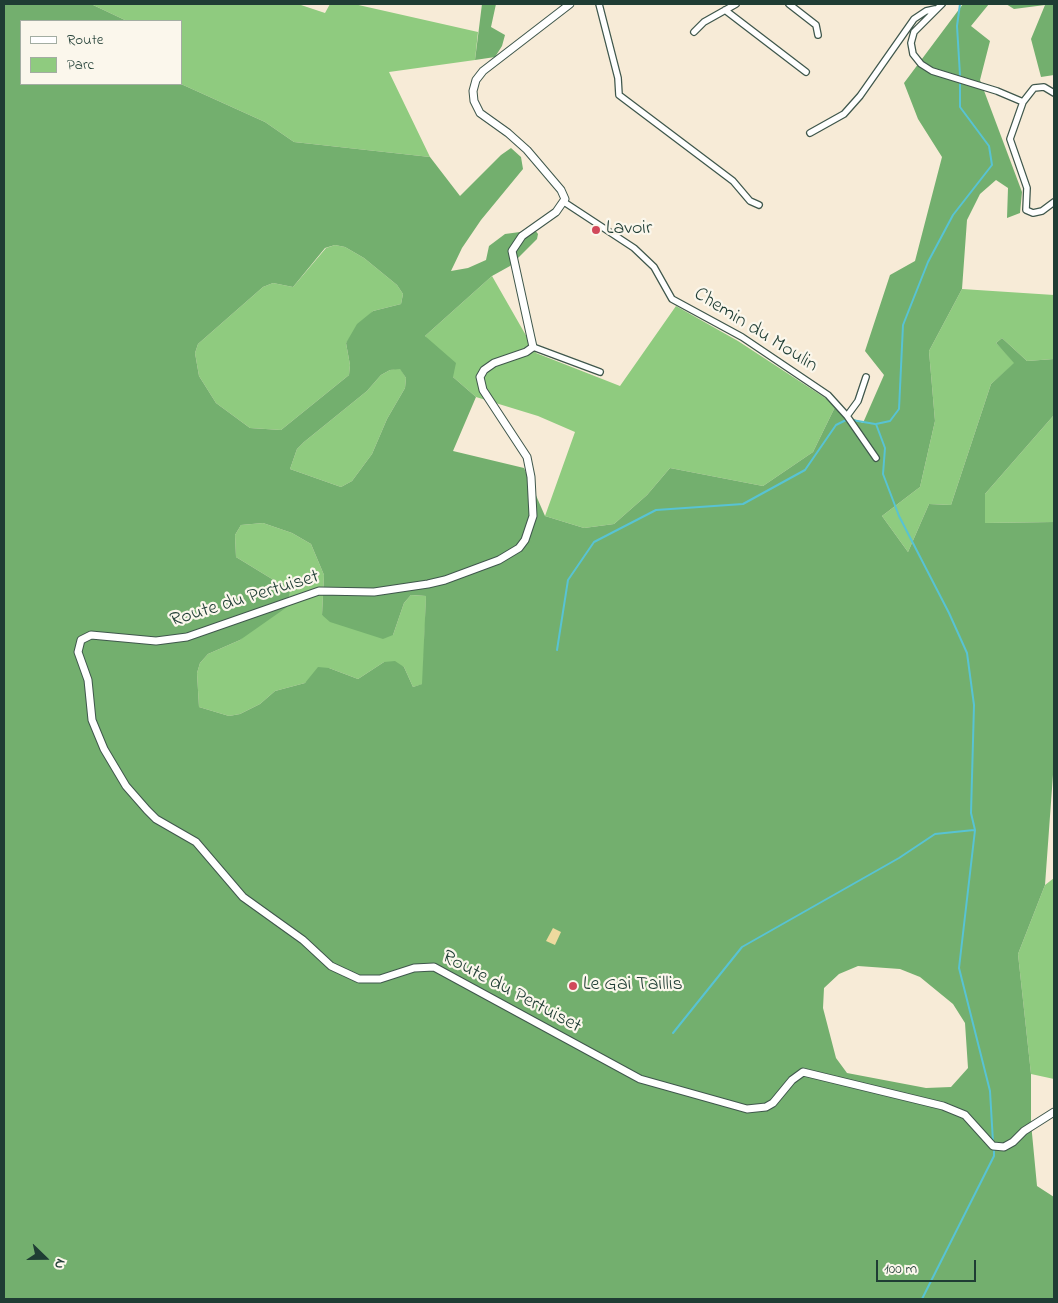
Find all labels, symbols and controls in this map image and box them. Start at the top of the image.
legend [20,20,182,85]
text: Route [67,29,103,51]
text: Parc [67,54,94,76]
place label: Lavoir [606,218,652,242]
marker: Lavoir [590,224,602,236]
street label: Chemin du Moulin [689,283,821,379]
street label: Route du Pertuiset [168,566,322,634]
street label: Route du Pertuiset [437,946,585,1040]
place label: Le Gai Taillis [583,974,683,998]
marker: Le Gai Taillis [567,980,579,992]
north arrow [20,1233,70,1283]
scale bar [878,1250,978,1282]
text: N [48,1255,71,1272]
text: 100 m [884,1258,917,1280]

